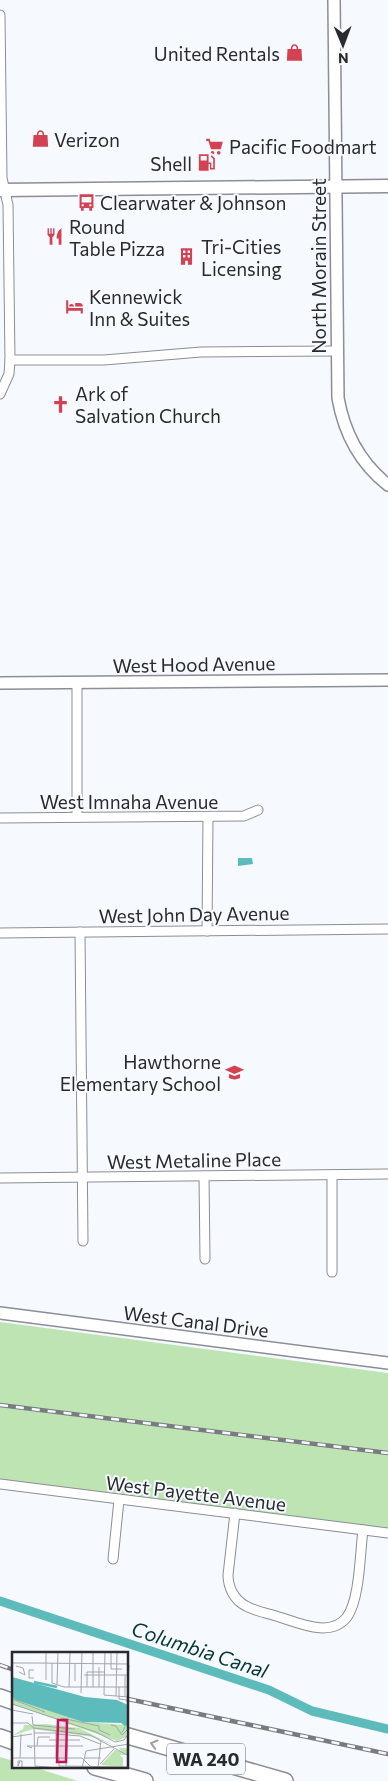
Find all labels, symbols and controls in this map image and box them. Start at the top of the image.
north arrow [318,20,368,70]
place label: United Rentals [154,42,280,65]
shop icon: United Rentals [284,43,304,63]
text: N [338,50,349,67]
place label: Verizon [54,128,120,151]
shop icon: Verizon [30,129,50,149]
place label: Pacific Foodmart [229,135,377,158]
supermarket icon: Pacific Foodmart [205,136,225,156]
place label: Shell [150,152,192,175]
fuel station icon: Shell [196,153,216,173]
street label: North Morain Street [307,178,330,354]
place label: Clearwater & Johnson [100,191,286,214]
bus stop icon: Clearwater & Johnson [76,192,96,212]
place label: Round Table Pizza [69,215,165,260]
restaurant icon: Round Table Pizza [45,227,65,247]
place label: Tri-Cities Licensing [201,235,282,280]
building icon: Tri-Cities Licensing [177,247,197,267]
place label: Kennewick Inn & Suites [89,285,190,330]
hotel icon: Kennewick Inn & Suites [65,297,85,317]
place label: Ark of Salvation Church [75,382,221,427]
church icon: Ark of Salvation Church [51,394,71,414]
street label: West Hood Avenue [112,651,276,677]
street label: West Imnaha Avenue [40,790,218,813]
street label: West John Day Avenue [98,901,290,927]
place label: Hawthorne Elementary School [60,1050,221,1095]
school or university icon: Hawthorne Elementary School [225,1062,245,1082]
street label: West Metaline Place [107,1147,281,1173]
street label: West Canal Drive [122,1301,270,1341]
street label: West Payette Avenue [104,1471,288,1515]
water label: Columbia Canal [129,1616,272,1683]
inset map [12,1652,129,1768]
one-way arrow [151,1739,159,1749]
road number: WA 240 [167,1744,245,1775]

